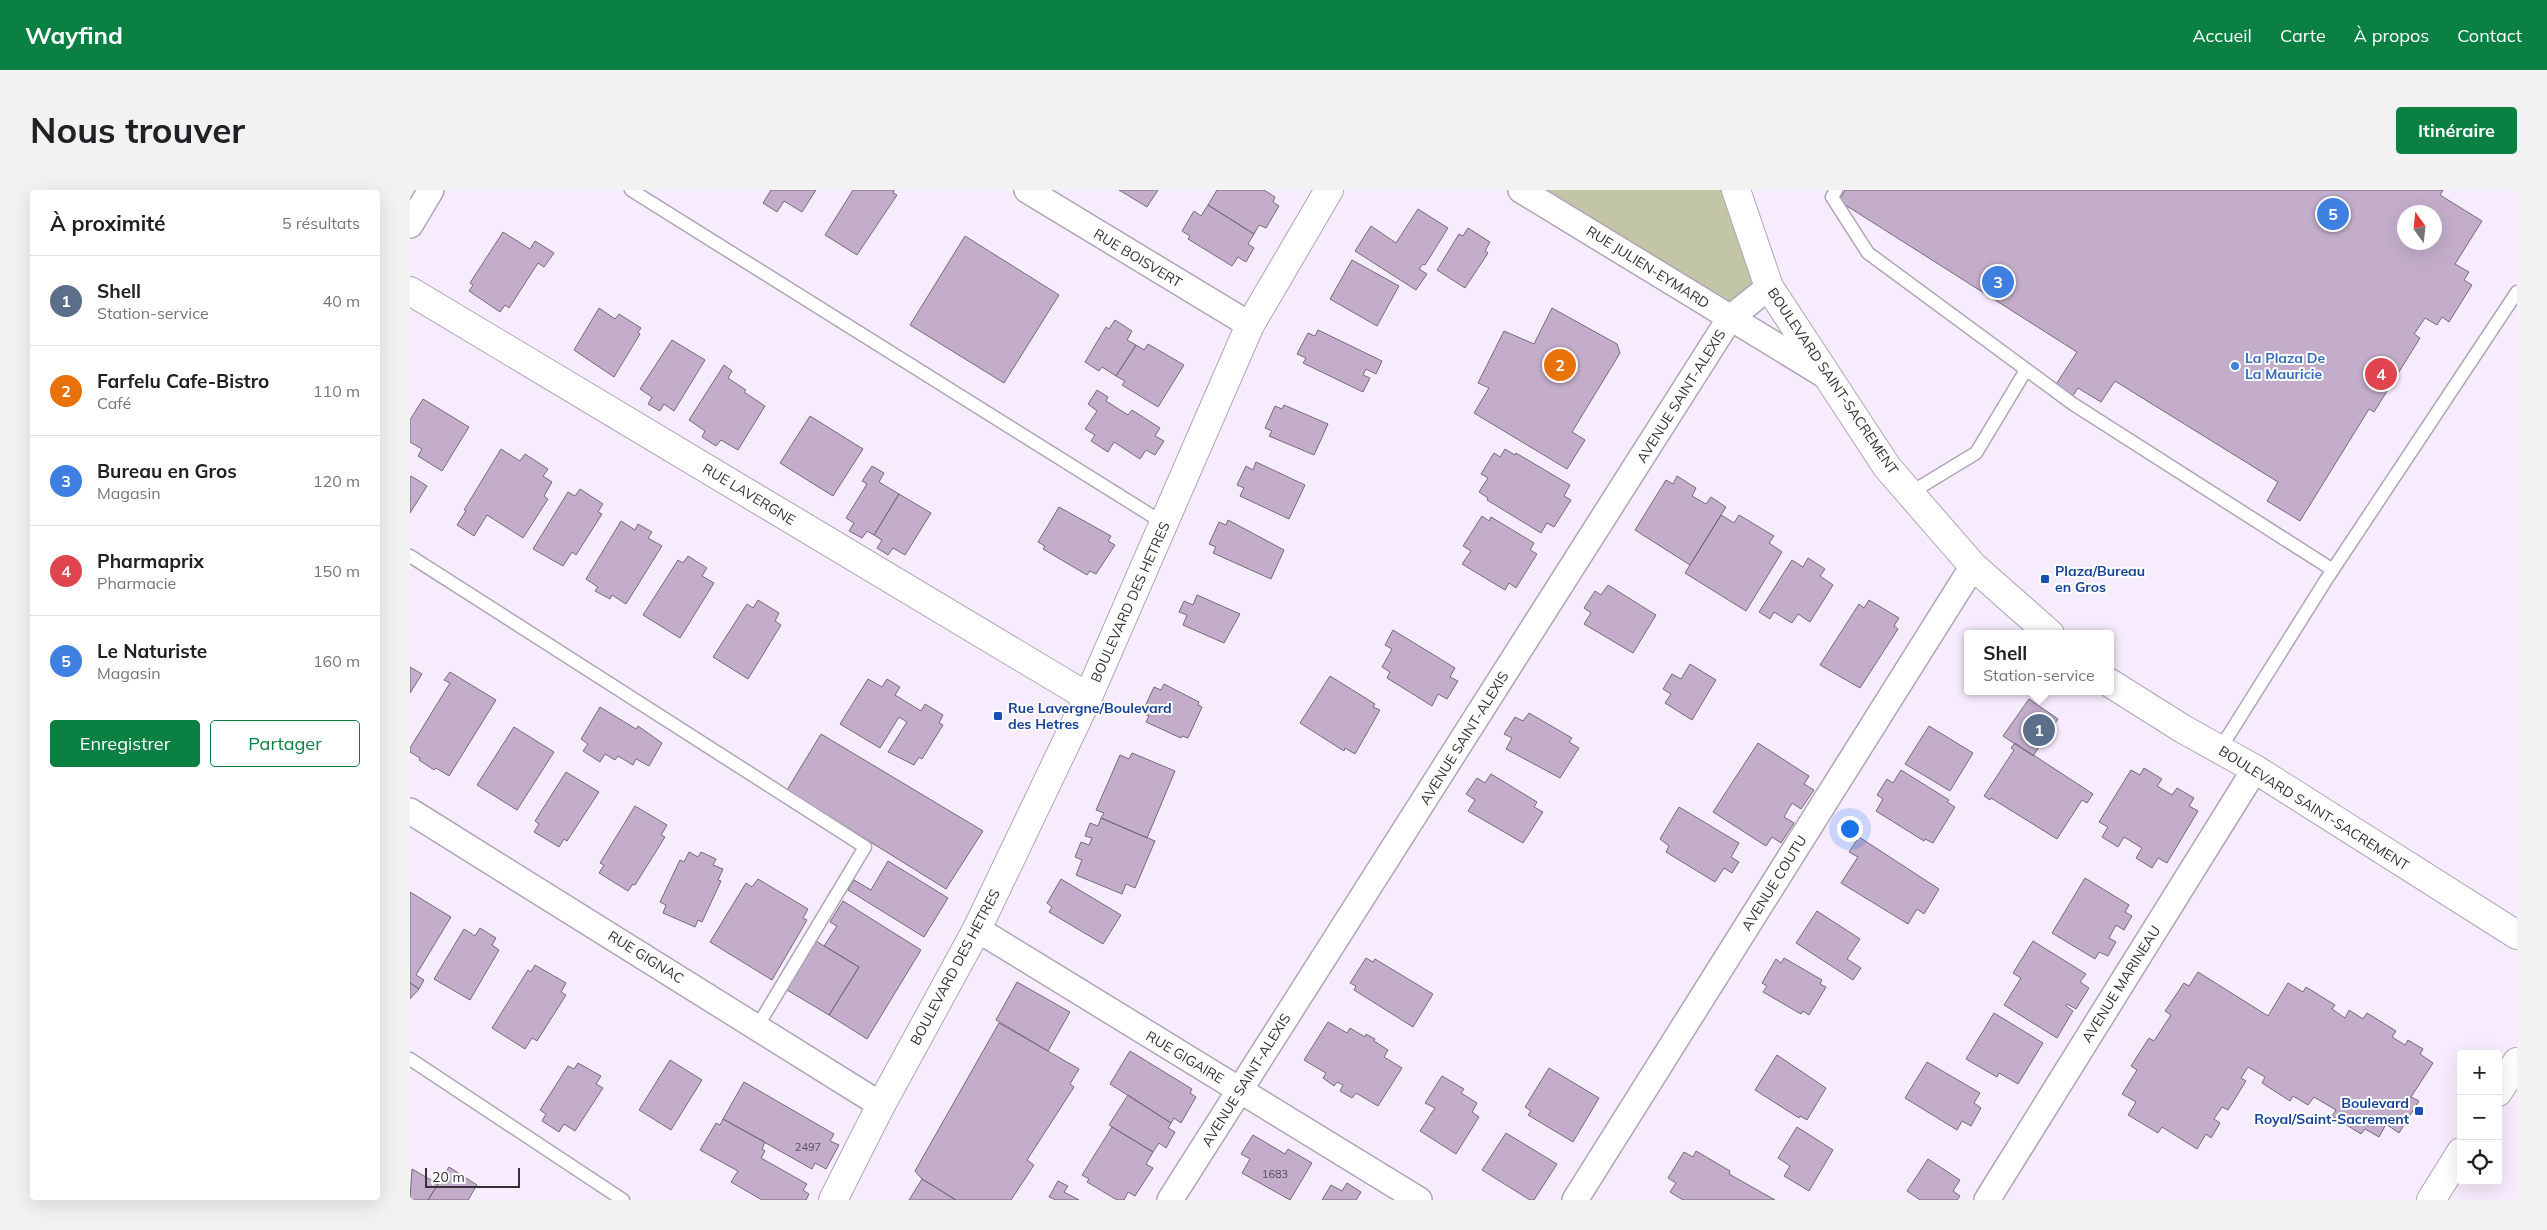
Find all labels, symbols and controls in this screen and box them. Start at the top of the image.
text: Wayfind [25,20,123,50]
text: Accueil [2192,24,2252,47]
text: Carte [2280,24,2326,47]
text: À propos [2354,24,2429,47]
text: Contact [2457,24,2522,47]
button: Itinéraire [2396,107,2517,154]
text: Nous trouver [30,108,245,152]
pin: 5 [2317,195,2349,233]
north arrow [2397,205,2442,250]
text: À proximité [50,210,166,236]
text: 5 résultats [282,213,360,233]
street label: RUE JULIEN-EYMARD [1583,222,1713,312]
street label: RUE BOISVERT [1090,224,1186,292]
pin: 3 [1982,263,2014,301]
text: Shell [97,279,141,303]
street label: BOULEVARD SAINT-SACREMENT [1764,284,1903,478]
text: 1 [61,291,71,311]
text: 40 m [323,291,360,311]
text: Station-service [97,303,209,323]
street label: AVENUE SAINT-ALEXIS [1633,326,1730,466]
pin: 2 [1544,346,1576,384]
place label: La Plaza De La Mauricie [2245,349,2325,383]
pin: 4 [2365,355,2397,393]
marker: La Plaza De La Mauricie [2229,360,2241,372]
text: Farfelu Cafe-Bistro [97,369,269,393]
text: 2 [61,381,71,401]
text: 110 m [313,381,360,401]
text: Café [97,393,131,413]
text: Bureau en Gros [97,459,237,483]
street label: RUE LAVERGNE [699,459,799,529]
text: 3 [61,471,71,491]
text: 120 m [313,471,360,491]
text: Magasin [97,483,161,503]
street label: BOULEVARD DES HETRES [1086,519,1174,685]
text: Pharmaprix [97,549,204,573]
text: 4 [61,561,71,581]
text: 150 m [313,561,360,581]
place label: Plaza/Bureau en Gros [2055,562,2145,596]
text: Pharmacie [97,573,176,593]
marker: Plaza/Bureau en Gros [2039,573,2051,585]
popup [1964,630,2114,695]
text: Le Naturiste [97,639,207,663]
text: Shell [1983,641,2027,665]
text: 5 [61,651,71,671]
text: 160 m [313,651,360,671]
text: Magasin [97,663,161,683]
text: Station-service [1983,665,2095,685]
street label: AVENUE SAINT-ALEXIS [1416,668,1513,808]
place label: Rue Lavergne/Boulevard des Hetres [1008,699,1172,733]
marker: Rue Lavergne/Boulevard des Hetres [992,710,1004,722]
pin: 1 [2023,711,2055,749]
button: Enregistrer [50,720,200,767]
button: Partager [210,720,360,767]
street label: BOULEVARD SAINT-SACREMENT [2215,742,2413,875]
your location [1837,816,1863,842]
street label: AVENUE COUTU [1737,832,1811,934]
street label: BOULEVARD DES HETRES [906,886,1004,1048]
street label: AVENUE MARINEAU [2078,922,2164,1046]
street label: RUE GIGNAC [605,927,687,987]
street label: AVENUE SAINT-ALEXIS [1198,1010,1295,1150]
street label: RUE GIGAIRE [1143,1027,1227,1087]
map controls [2457,1050,2502,1185]
button: + [2457,1050,2502,1095]
place label: Boulevard Royal/Saint-Sacrement [2254,1094,2410,1128]
button: − [2457,1095,2502,1140]
marker: Boulevard Royal/Saint-Sacrement [2413,1105,2425,1117]
house number: 2497 [795,1140,821,1154]
button: locate [2457,1140,2502,1185]
scale bar [425,1165,520,1188]
house number: 1683 [1262,1167,1288,1181]
text: 20 m [432,1168,465,1186]

